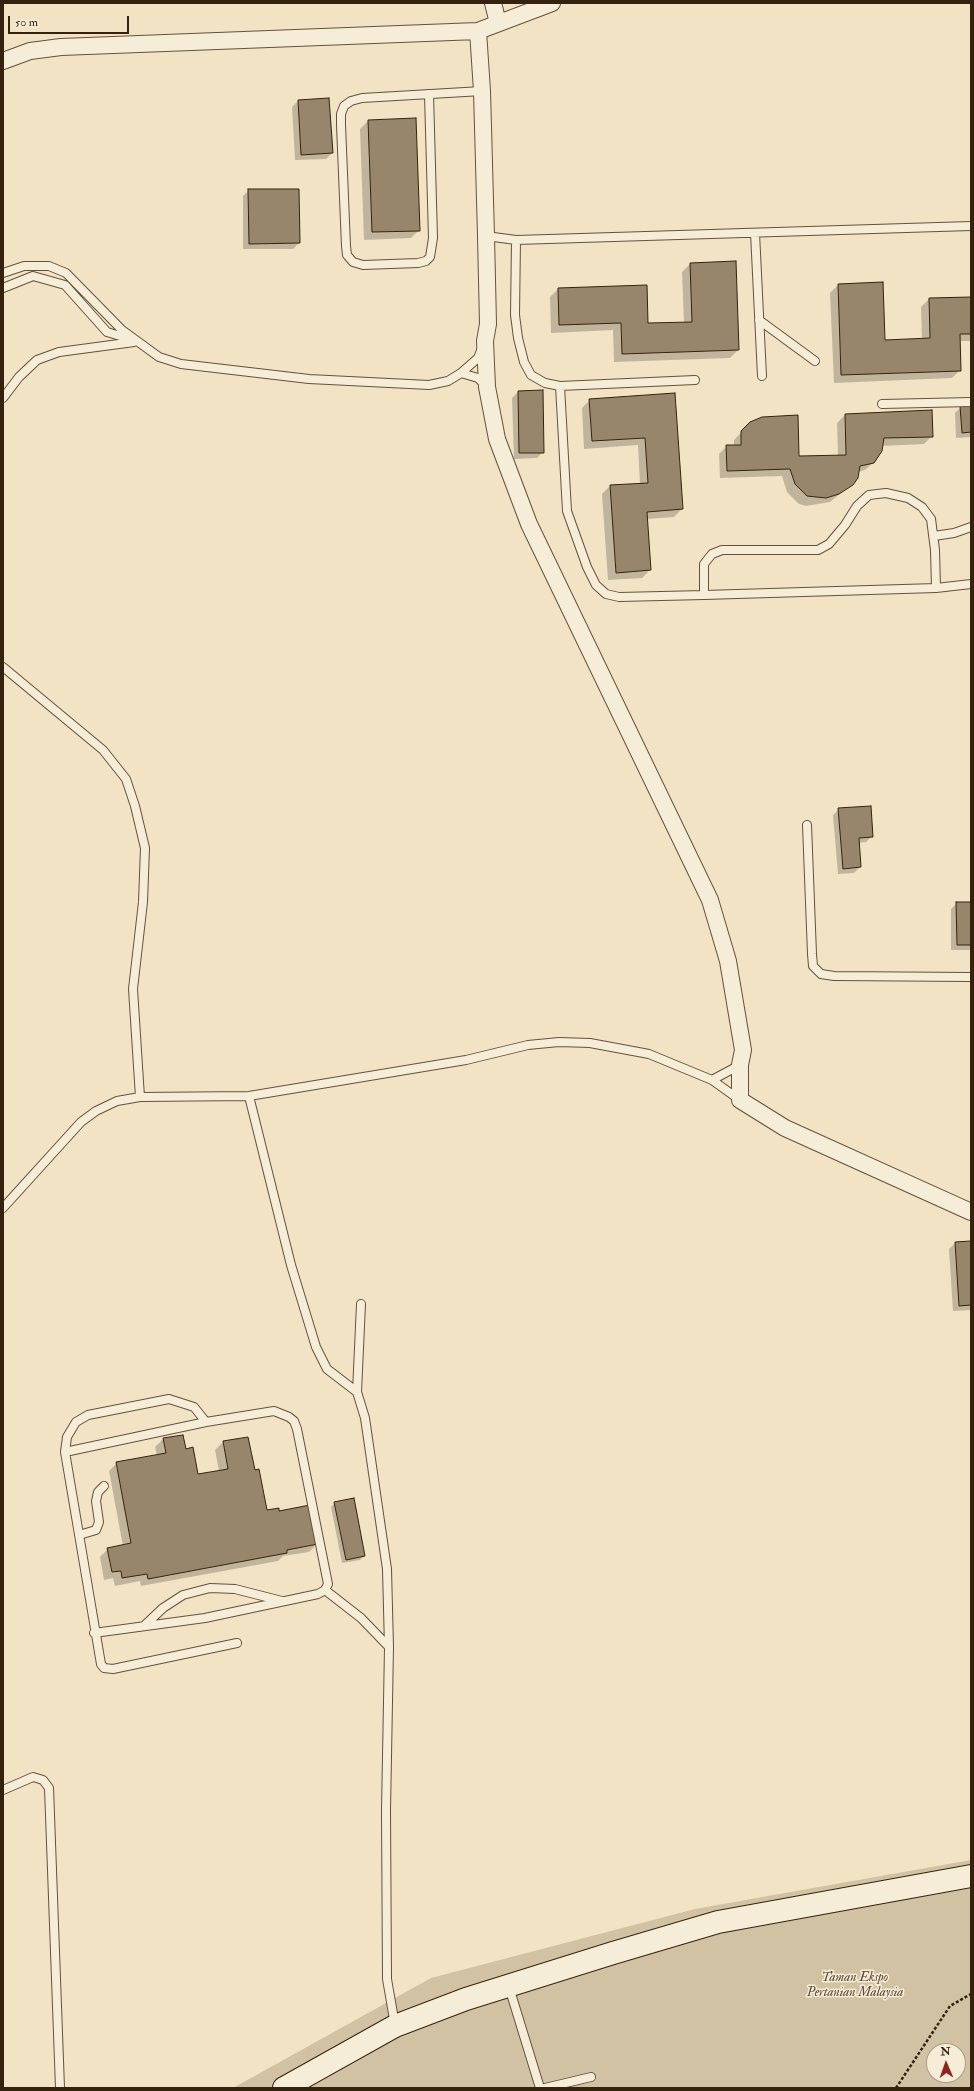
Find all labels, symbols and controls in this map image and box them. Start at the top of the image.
scale bar [10,8,131,34]
text: 50 m [15,15,38,30]
park label: Taman Ekspo Pertanian Malaysia [807,1970,903,2001]
north arrow [926,2043,966,2083]
text: N [940,2045,951,2058]

